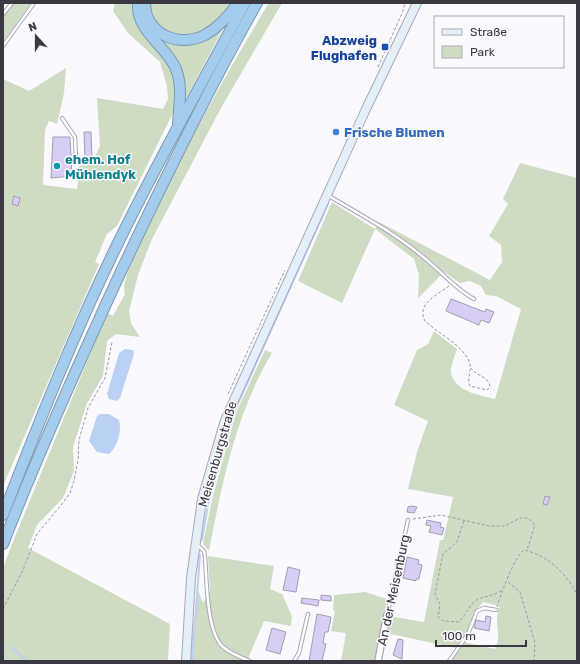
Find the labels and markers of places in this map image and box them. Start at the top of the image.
place label: Abzweig Flughafen [311,33,377,63]
marker: Abzweig Flughafen [380,42,390,52]
place label: Frische Blumen [344,125,445,140]
marker: Frische Blumen [331,127,341,137]
place label: ehem. Hof Mühlendyk [65,152,136,182]
marker: ehem. Hof Mühlendyk [52,161,62,171]

